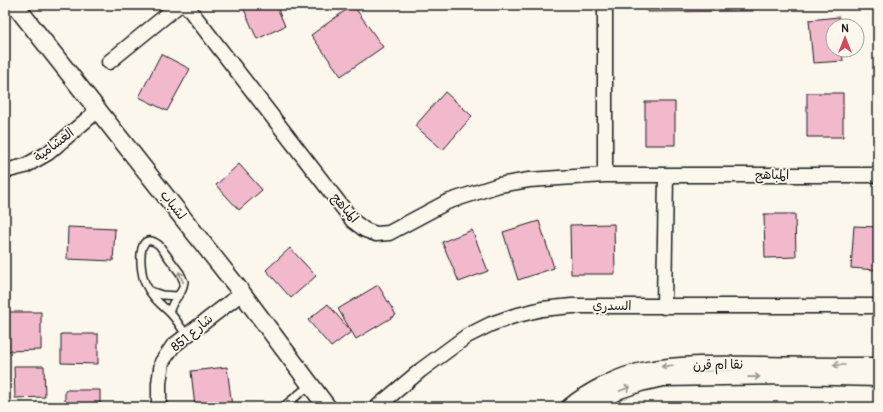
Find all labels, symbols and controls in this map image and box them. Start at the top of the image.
north arrow [825,18,865,58]
text: N [841,22,849,35]
street label: الغشامية [31,125,77,165]
street label: المباهج [755,167,789,184]
street label: لشباب [156,187,190,223]
street label: المباهج [327,190,362,227]
one-way arrow [177,272,184,284]
street label: السدري [593,298,631,315]
street label: شارع 851 [168,311,217,356]
street label: نقا ام قرن [693,357,743,375]
one-way arrow [833,361,846,369]
one-way arrow [661,362,674,370]
one-way arrow [747,373,760,381]
one-way arrow [619,385,631,393]

